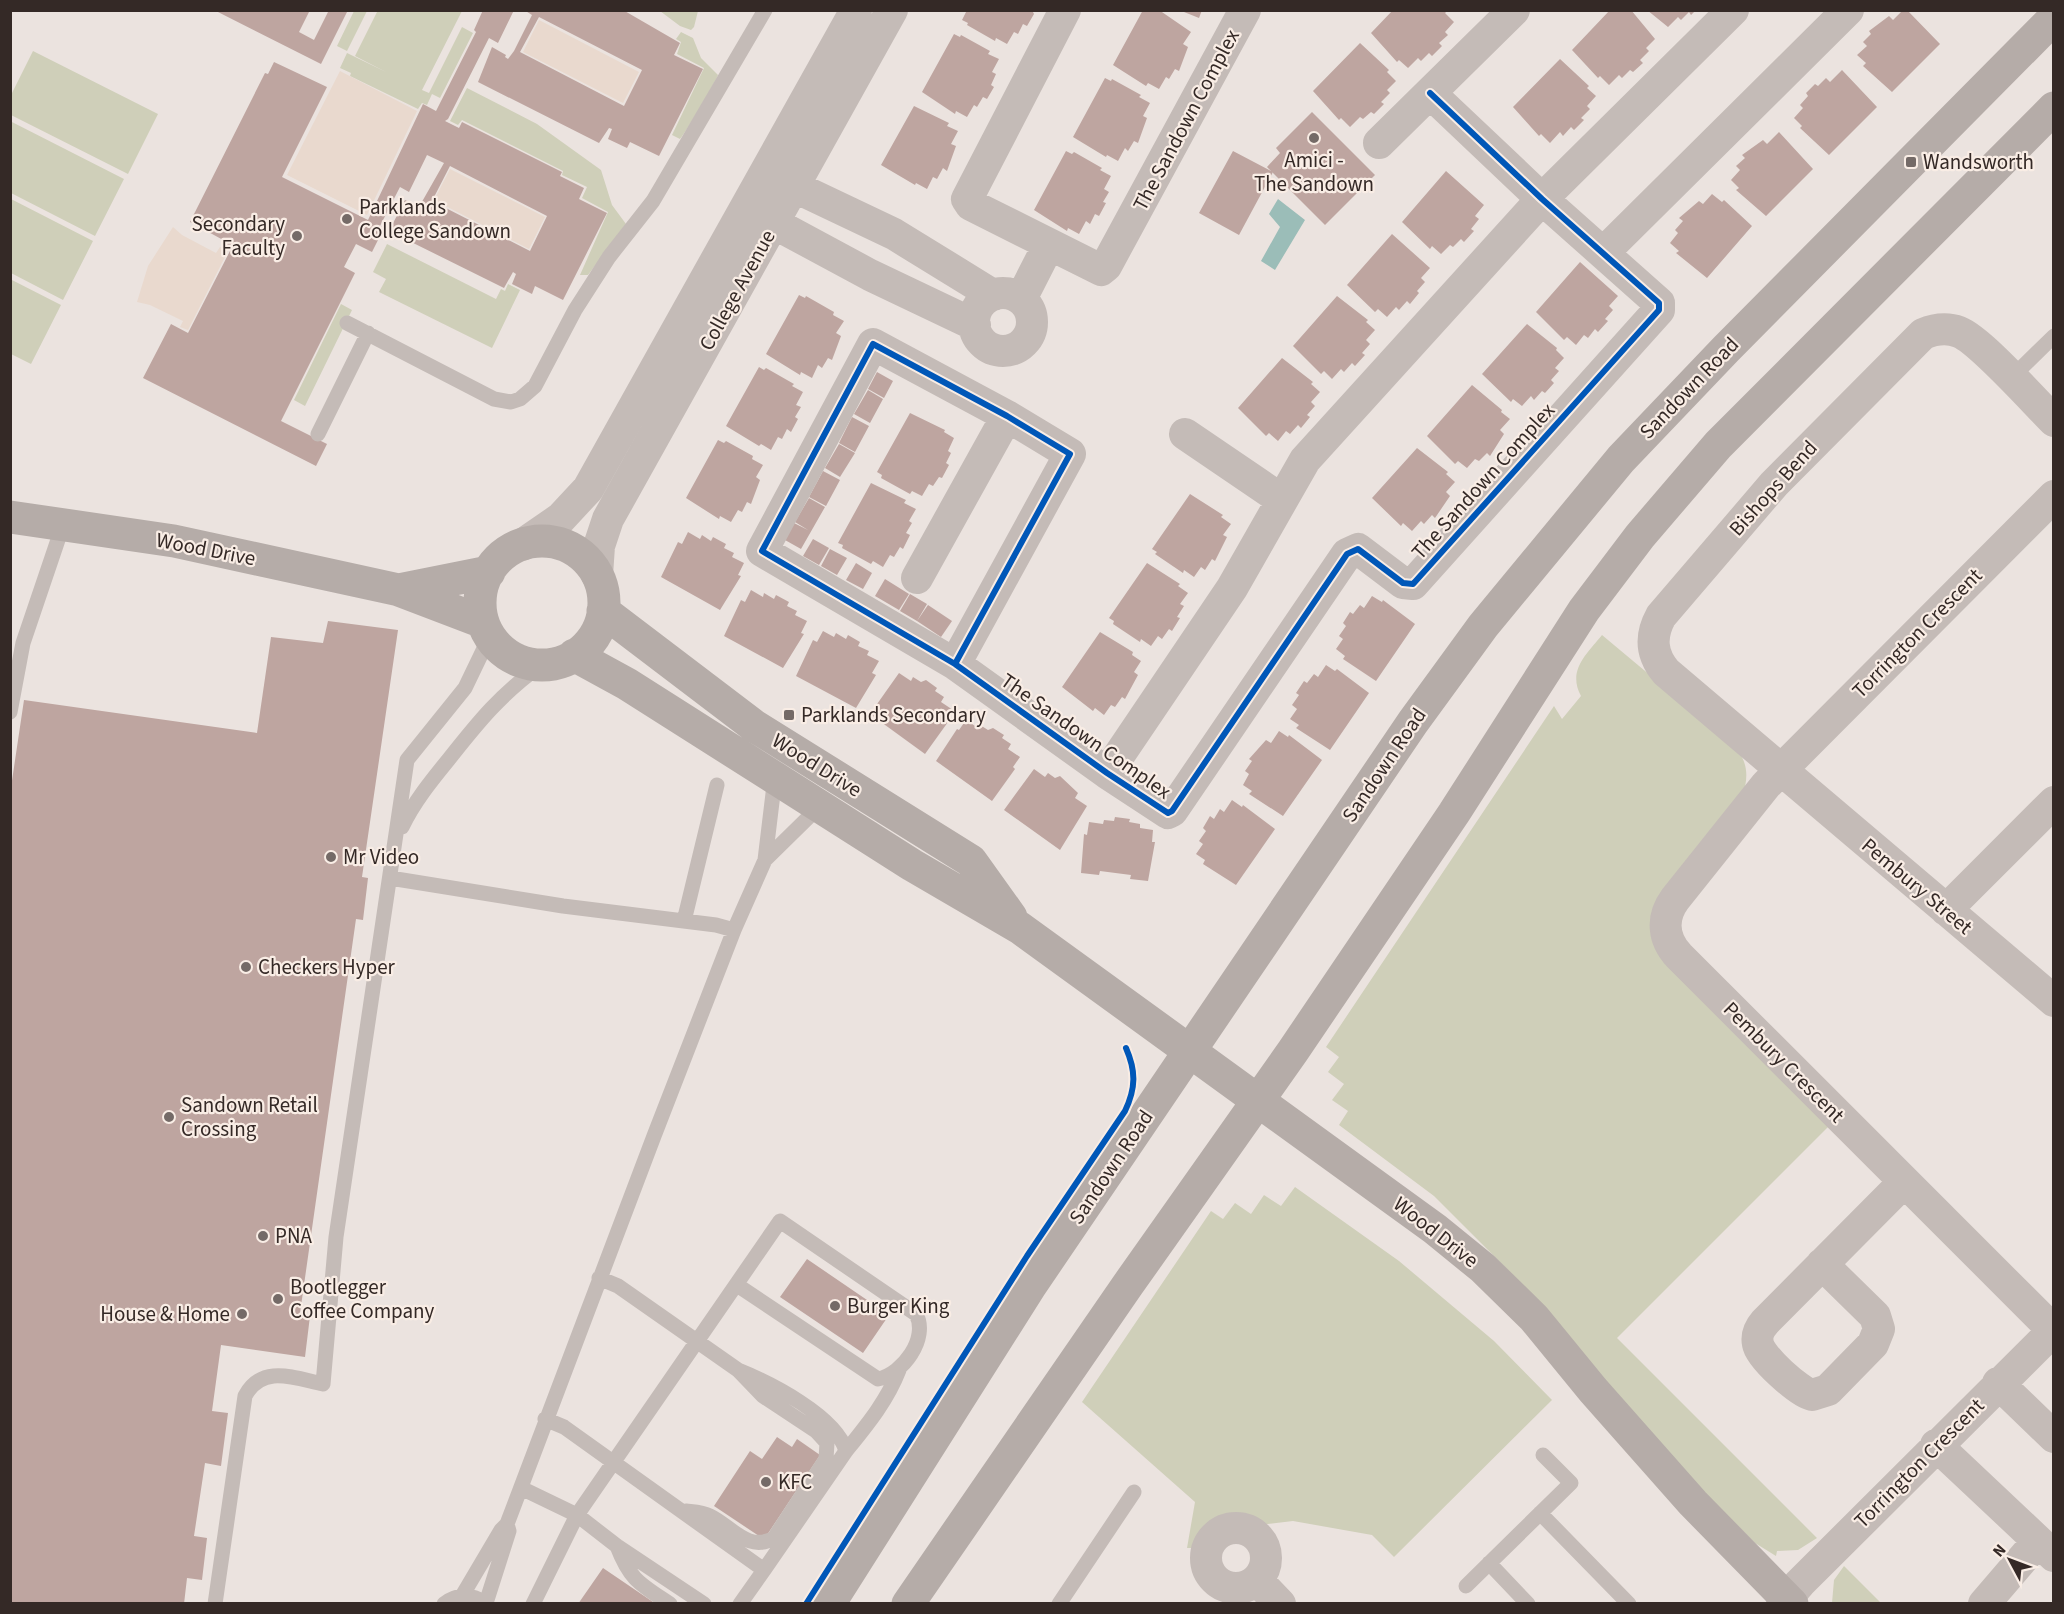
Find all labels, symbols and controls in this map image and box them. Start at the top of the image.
street label: The Sandown Complex [1125,23,1247,216]
marker: Amici - The Sandown [1307,131,1321,145]
place label: Amici - The Sandown [1254,145,1374,199]
place label: Wandsworth [1923,147,2034,177]
marker: Wandsworth [1904,155,1918,169]
place label: Parklands College Sandown [359,192,511,246]
place label: Secondary Faculty [192,209,285,263]
marker: Parklands College Sandown [340,212,354,226]
street label: College Avenue [691,224,783,356]
marker: Secondary Faculty [290,229,304,243]
street label: Sandown Road [1632,330,1746,446]
street label: The Sandown Complex [1404,396,1562,566]
street label: Bishops Bend [1722,434,1824,542]
street label: Wood Drive [154,525,258,573]
street label: Torrington Crescent [1845,561,1989,705]
street label: The Sandown Complex [995,666,1178,807]
place label: Parklands Secondary [801,700,986,730]
street label: Sandown Road [1335,702,1433,828]
marker: Parklands Secondary [782,708,796,722]
street label: Wood Drive [766,726,868,804]
street label: Pembury Street [1855,831,1979,941]
place label: Mr Video [343,842,419,872]
marker: Mr Video [324,850,338,864]
place label: Checkers Hyper [258,952,396,982]
marker: Checkers Hyper [239,960,253,974]
street label: Pembury Crescent [1717,995,1851,1129]
place label: Sandown Retail Crossing [181,1090,318,1144]
street label: Sandown Road [1062,1104,1160,1230]
marker: Sandown Retail Crossing [162,1110,176,1124]
street label: Wood Drive [1387,1189,1485,1275]
place label: PNA [275,1221,312,1251]
marker: PNA [256,1229,270,1243]
place label: Bootlegger Coffee Company [290,1272,434,1326]
place label: Burger King [847,1291,950,1321]
marker: Bootlegger Coffee Company [271,1292,285,1306]
place label: House & Home [100,1299,230,1329]
marker: Burger King [828,1299,842,1313]
marker: House & Home [235,1307,249,1321]
street label: Torrington Crescent [1847,1391,1991,1535]
place label: KFC [778,1467,812,1497]
marker: KFC [759,1475,773,1489]
north arrow [1980,1530,2040,1590]
text: N [1988,1540,2011,1562]

